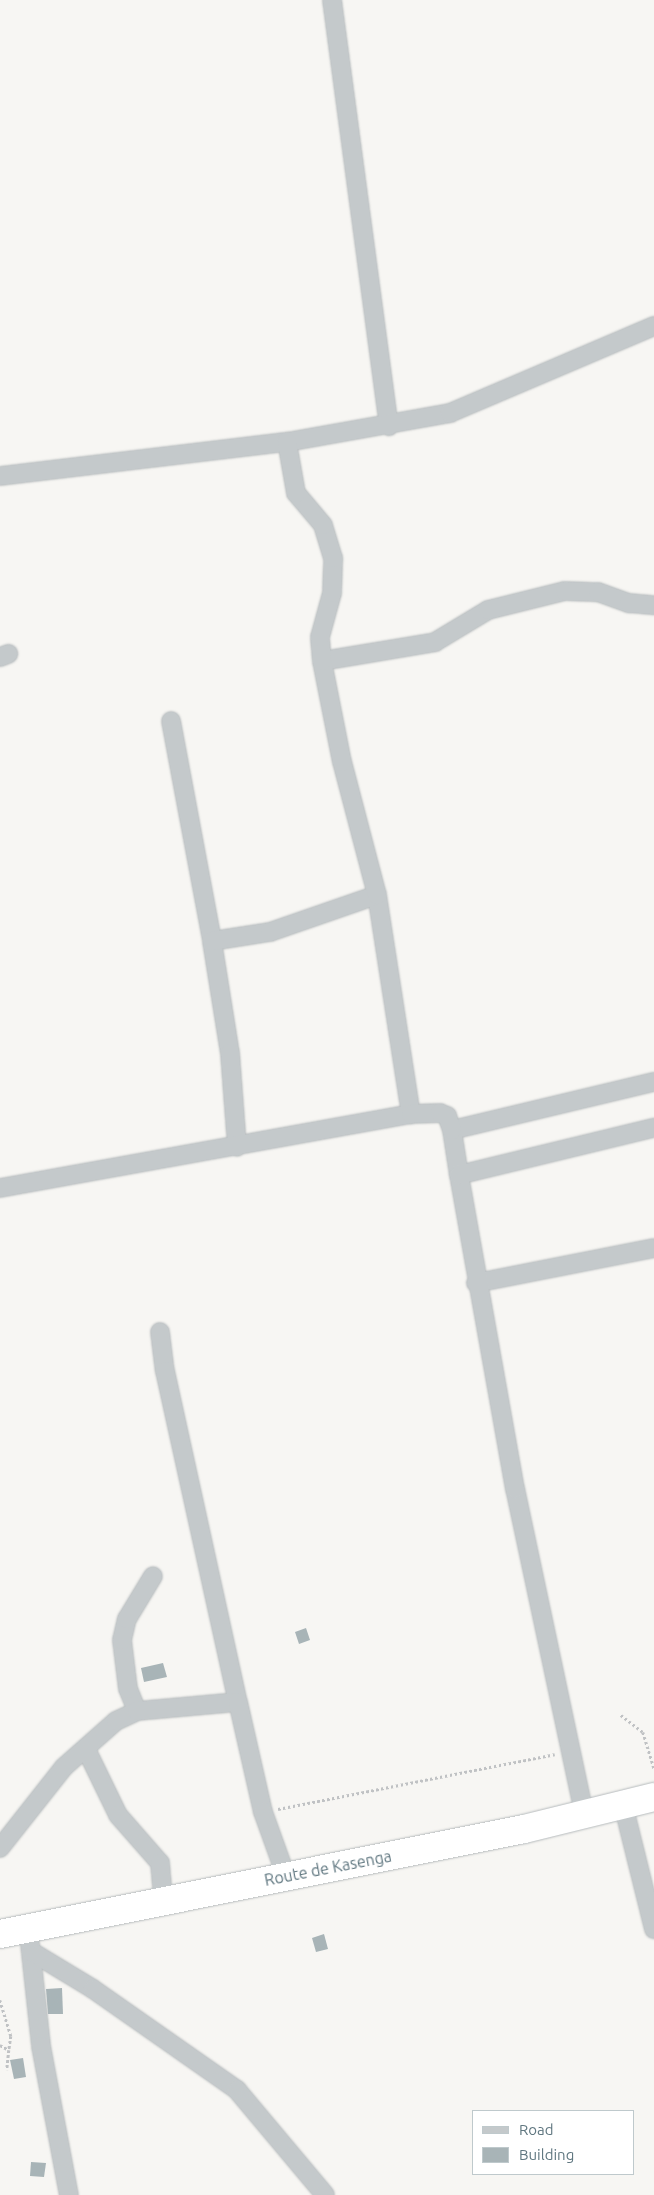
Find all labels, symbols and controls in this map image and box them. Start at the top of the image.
street label: Route de Kasenga [263,1846,393,1890]
legend [472,2110,634,2175]
text: Road [519,2121,554,2138]
text: Building [519,2146,574,2163]

